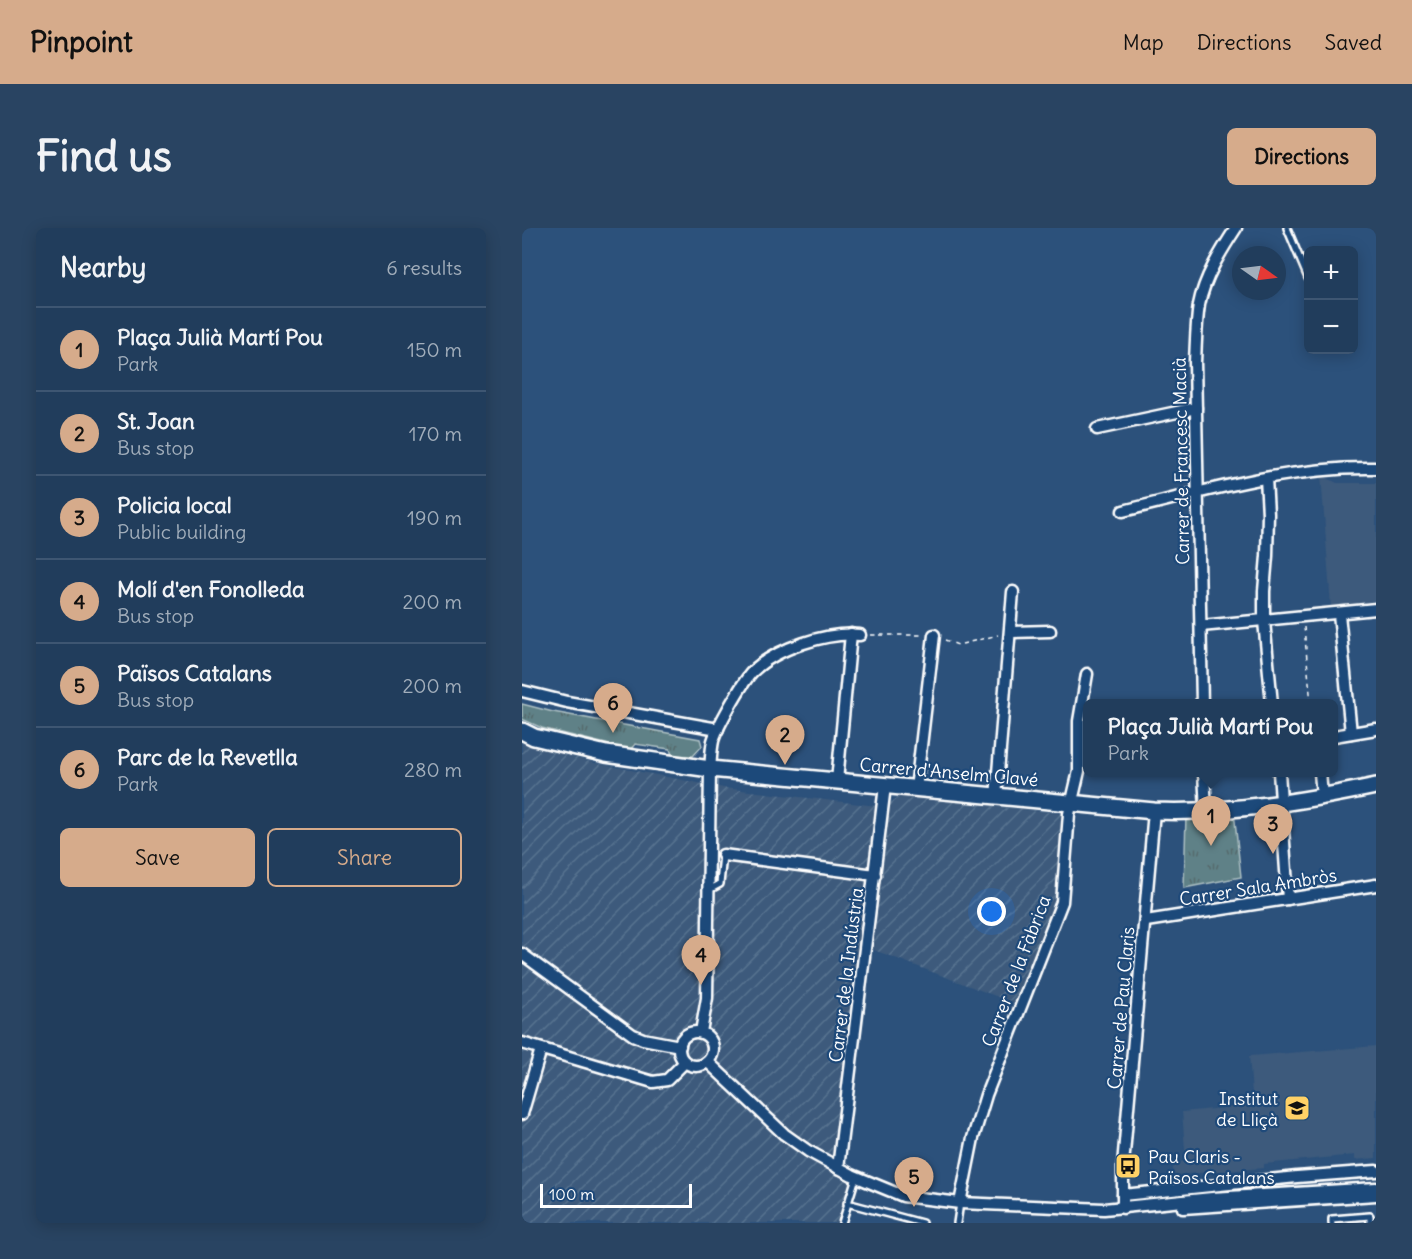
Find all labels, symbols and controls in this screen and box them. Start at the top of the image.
text: Pinpoint [30,24,133,60]
text: Map [1123,29,1164,56]
text: Directions [1197,29,1291,56]
text: Saved [1324,29,1382,56]
button: Directions [1227,128,1376,185]
text: Find us [36,130,172,182]
north arrow [1232,246,1286,300]
map controls [1304,246,1358,354]
button: + [1304,246,1358,300]
text: Nearby [60,251,146,284]
text: 6 results [386,255,462,280]
button: − [1304,300,1358,354]
text: Plaça Julià Martí Pou [117,323,323,351]
text: 1 [76,337,83,362]
text: 150 m [407,337,462,362]
text: Park [117,351,158,376]
street label: Carrer de Francesc Macià [1168,357,1194,565]
text: St. Joan [117,407,195,435]
text: 2 [74,421,85,446]
text: 170 m [409,421,462,446]
text: Bus stop [117,435,194,460]
text: Policia local [117,491,232,519]
text: 3 [74,505,85,530]
text: 190 m [407,505,462,530]
text: Public building [117,519,246,544]
text: Molí d'en Fonolleda [117,575,305,603]
text: 4 [74,589,85,614]
text: 200 m [402,589,462,614]
text: Bus stop [117,603,194,628]
text: Països Catalans [117,659,272,687]
text: 5 [74,673,85,698]
text: 200 m [402,673,462,698]
pin: 6 [594,684,632,733]
text: Bus stop [117,687,194,712]
popup [1083,699,1338,777]
text: Plaça Julià Martí Pou [1108,712,1313,740]
pin: 2 [766,716,804,765]
text: Park [1108,740,1149,765]
text: Parc de la Revetlla [117,743,298,771]
street label: Carrer d'Anselm Clavé [859,753,1039,791]
text: 6 [74,757,85,782]
text: 280 m [404,757,462,782]
text: Park [117,771,158,796]
pin: 1 [1192,796,1230,846]
pin: 3 [1254,804,1293,854]
button: Save [60,828,255,887]
button: Share [267,828,462,887]
street label: Carrer Sala Ambròs [1178,863,1338,911]
street label: Carrer de la Indústria [824,886,868,1064]
street label: Carrer de la Fàbrica [976,892,1056,1050]
your location [977,897,1006,926]
street label: Carrer de Pau Claris [1102,926,1140,1090]
pin: 4 [682,936,720,985]
place label: Institut de Lliçà [1216,1087,1278,1131]
school or university icon: Institut de Lliçà [1282,1093,1312,1123]
place label: Pau Claris - Països Catalans [1148,1145,1275,1189]
bus stop icon: Pau Claris - Països Catalans [1113,1151,1143,1181]
pin: 5 [894,1158,934,1207]
scale bar [540,1181,692,1208]
text: 100 m [549,1184,594,1204]

